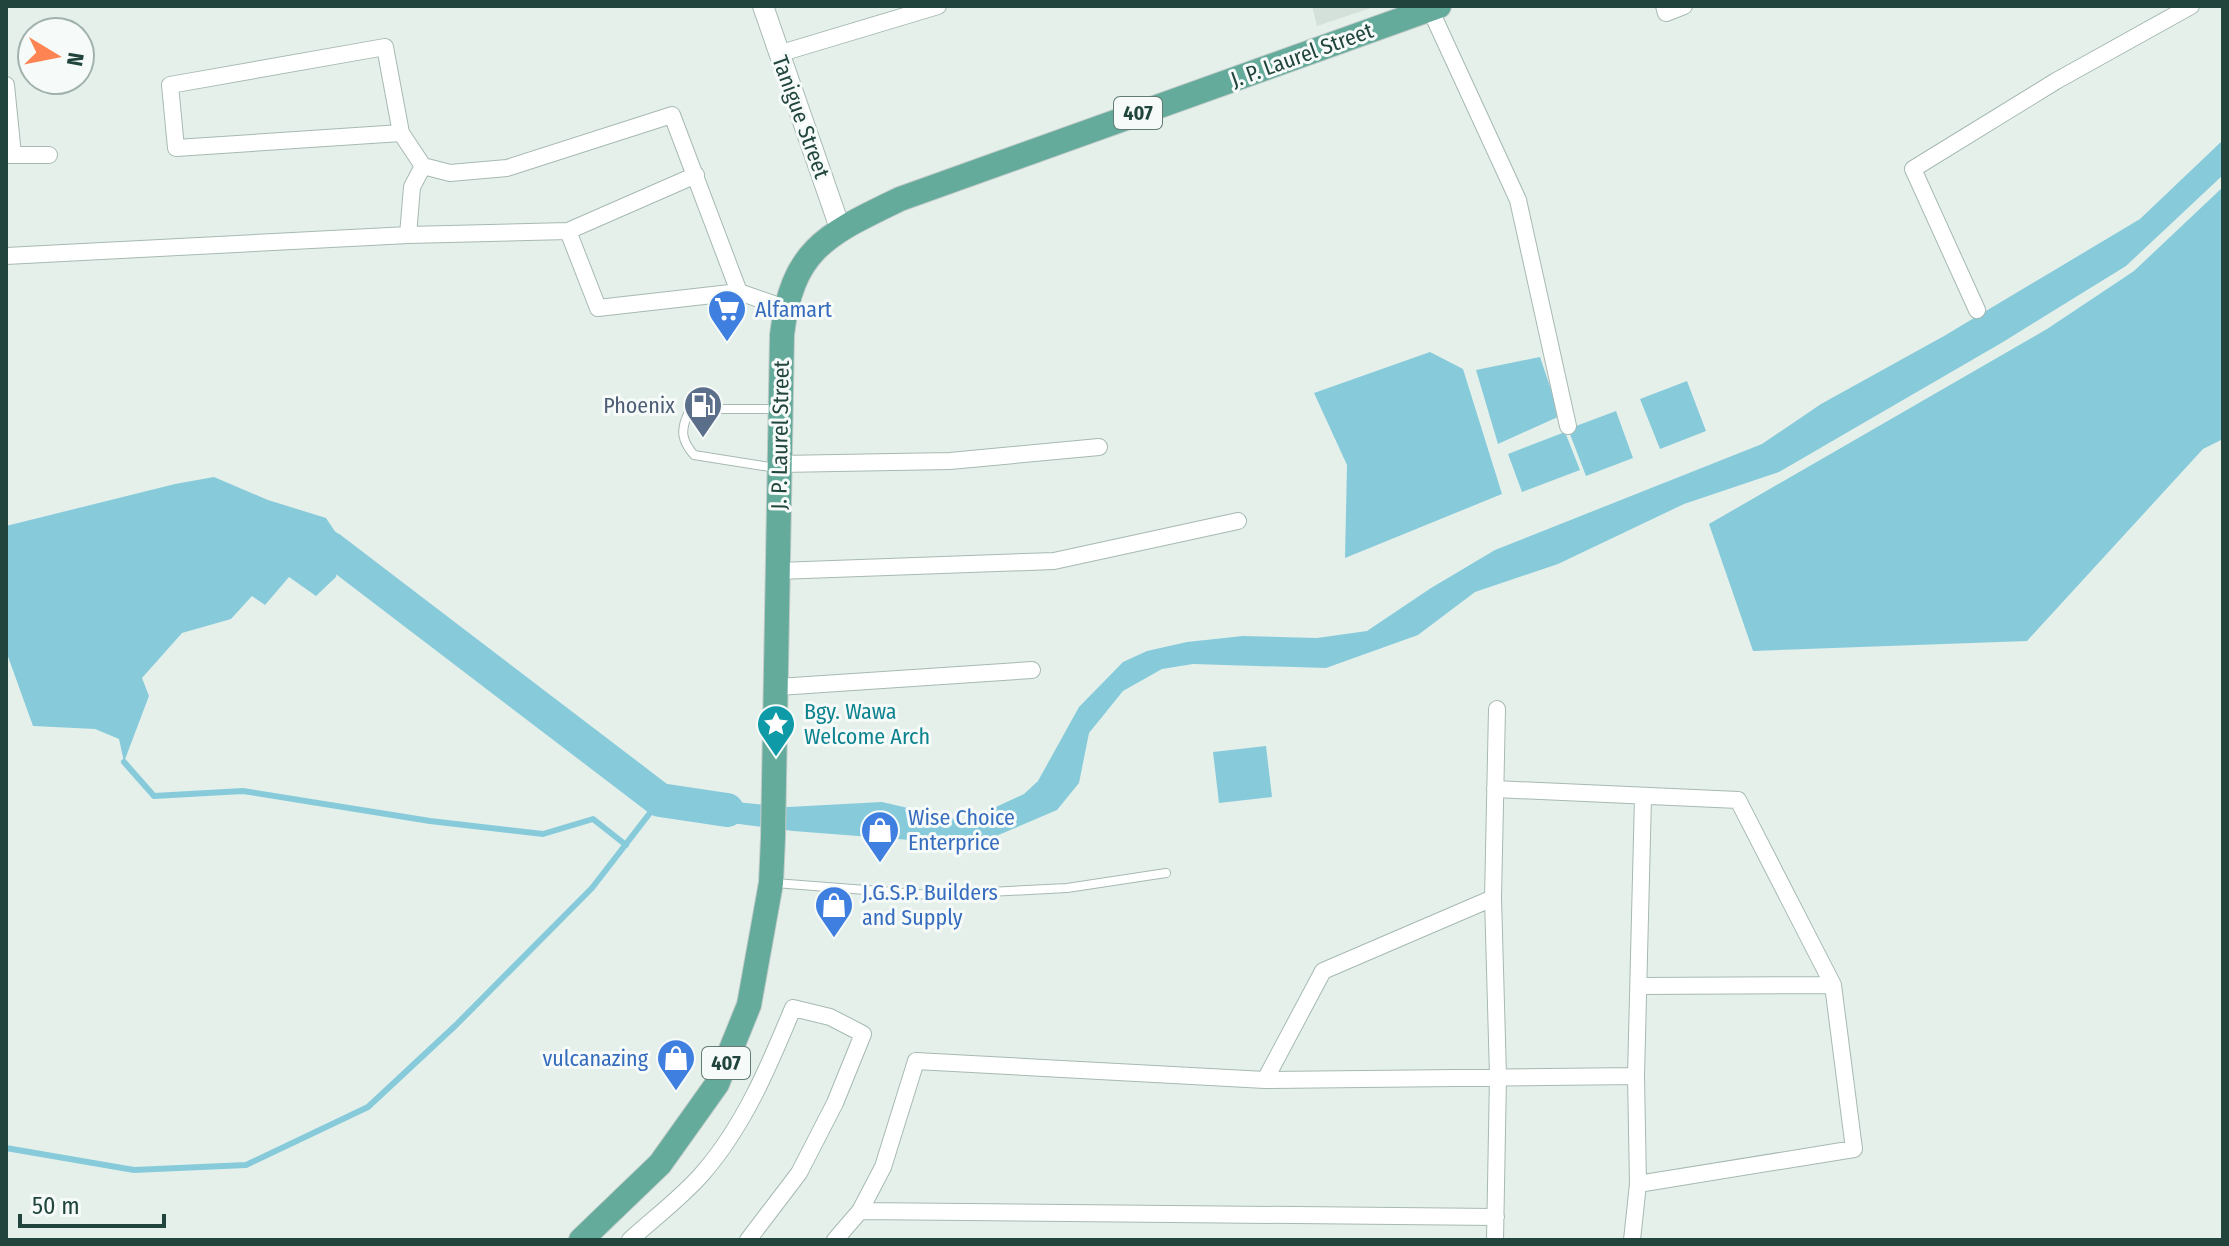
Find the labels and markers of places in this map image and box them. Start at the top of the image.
supermarket icon: Alfamart [706,288,748,343]
place label: Alfamart [755,296,833,323]
fuel station icon: Phoenix [682,384,724,439]
place label: Phoenix [603,392,675,419]
place label: Bgy. Wawa Welcome Arch [804,698,930,750]
place icon: Bgy. Wawa Welcome Arch [755,703,797,758]
place label: Wise Choice Enterprice [908,804,1015,856]
shop icon: Wise Choice Enterprice [859,809,901,864]
place label: J.G.S.P. Builders and Supply [862,879,998,931]
shop icon: J.G.S.P. Builders and Supply [813,884,855,939]
shop icon: vulcanazing [655,1037,697,1092]
place label: vulcanazing [542,1045,649,1072]

